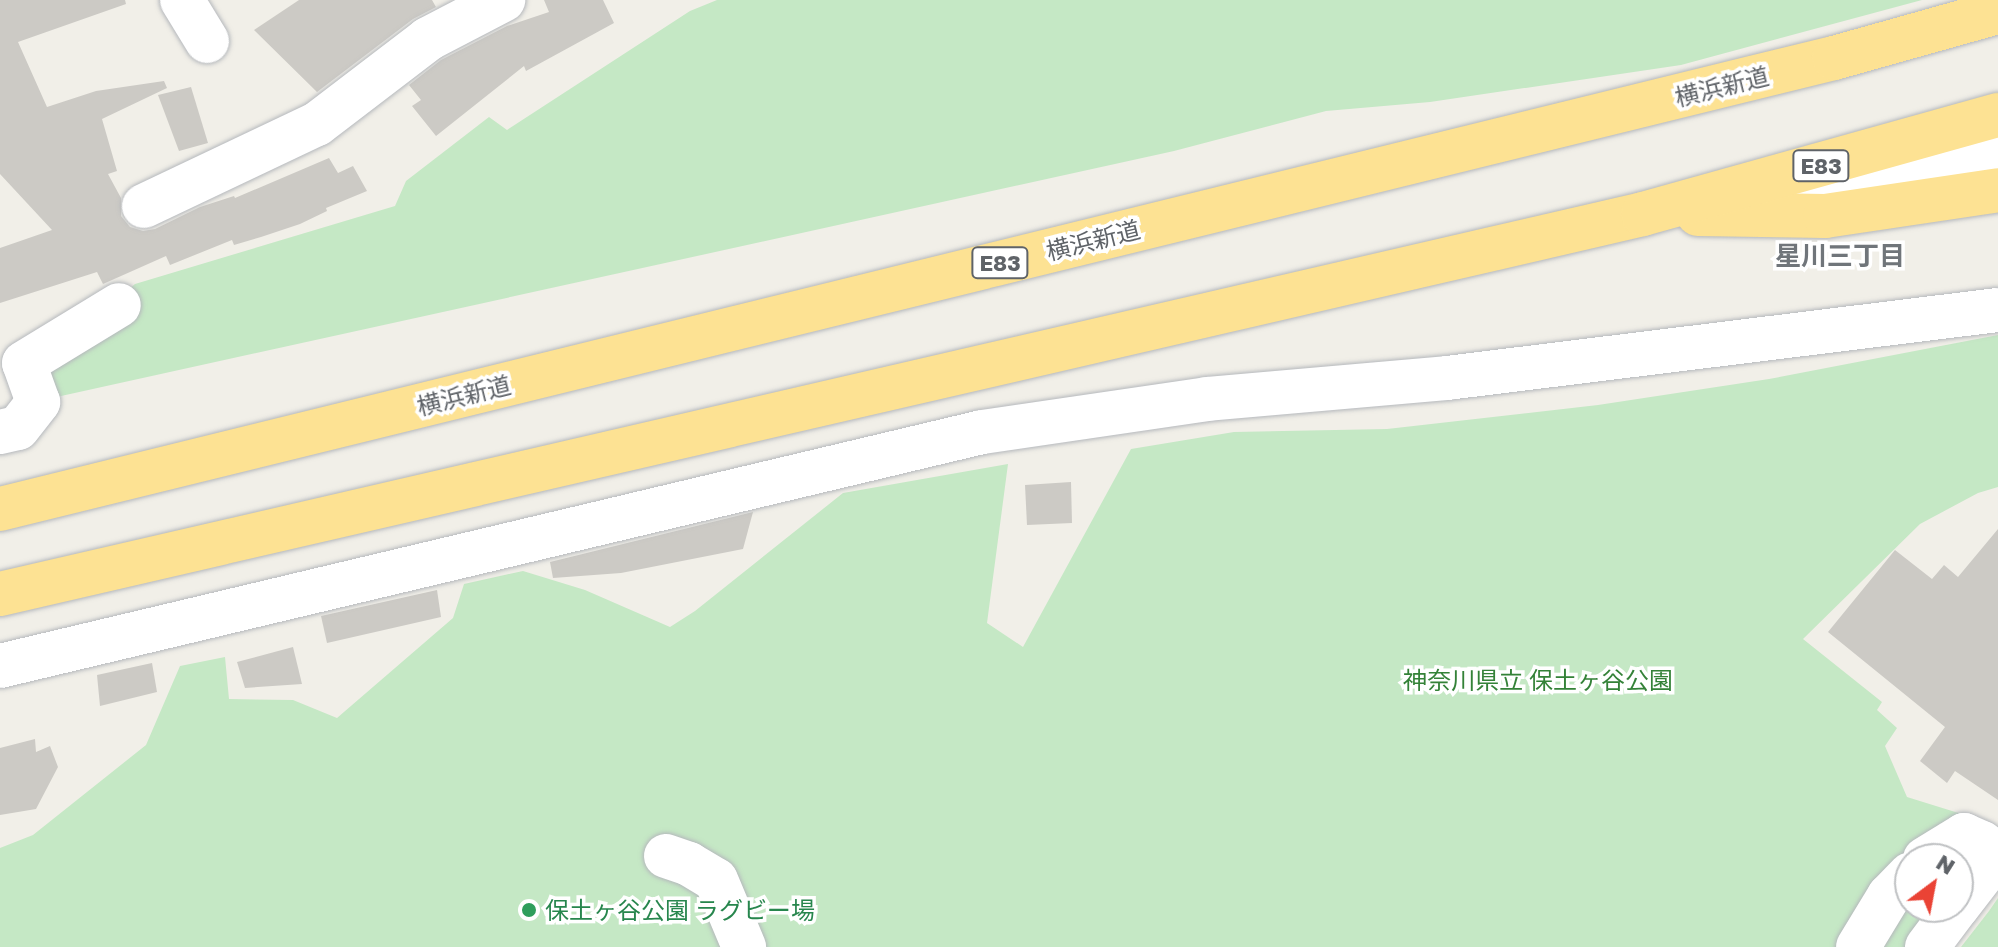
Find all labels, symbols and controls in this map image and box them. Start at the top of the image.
street label: 横浜新道 [1672,60,1772,112]
road number: E83 [1791,148,1851,184]
street label: 横浜新道 [1043,214,1143,266]
district label: 星川三丁目 [1775,240,1905,272]
road number: E83 [970,245,1030,281]
street label: 横浜新道 [414,369,514,421]
park label: 神奈川県立 保土ヶ谷公園 [1403,666,1673,694]
north arrow [1894,843,1974,923]
text: N [1932,848,1960,880]
place label: 保土ヶ谷公園 ラグビー場 [545,896,815,924]
marker: 保土ヶ谷公園 ラグビー場 [520,901,538,919]

